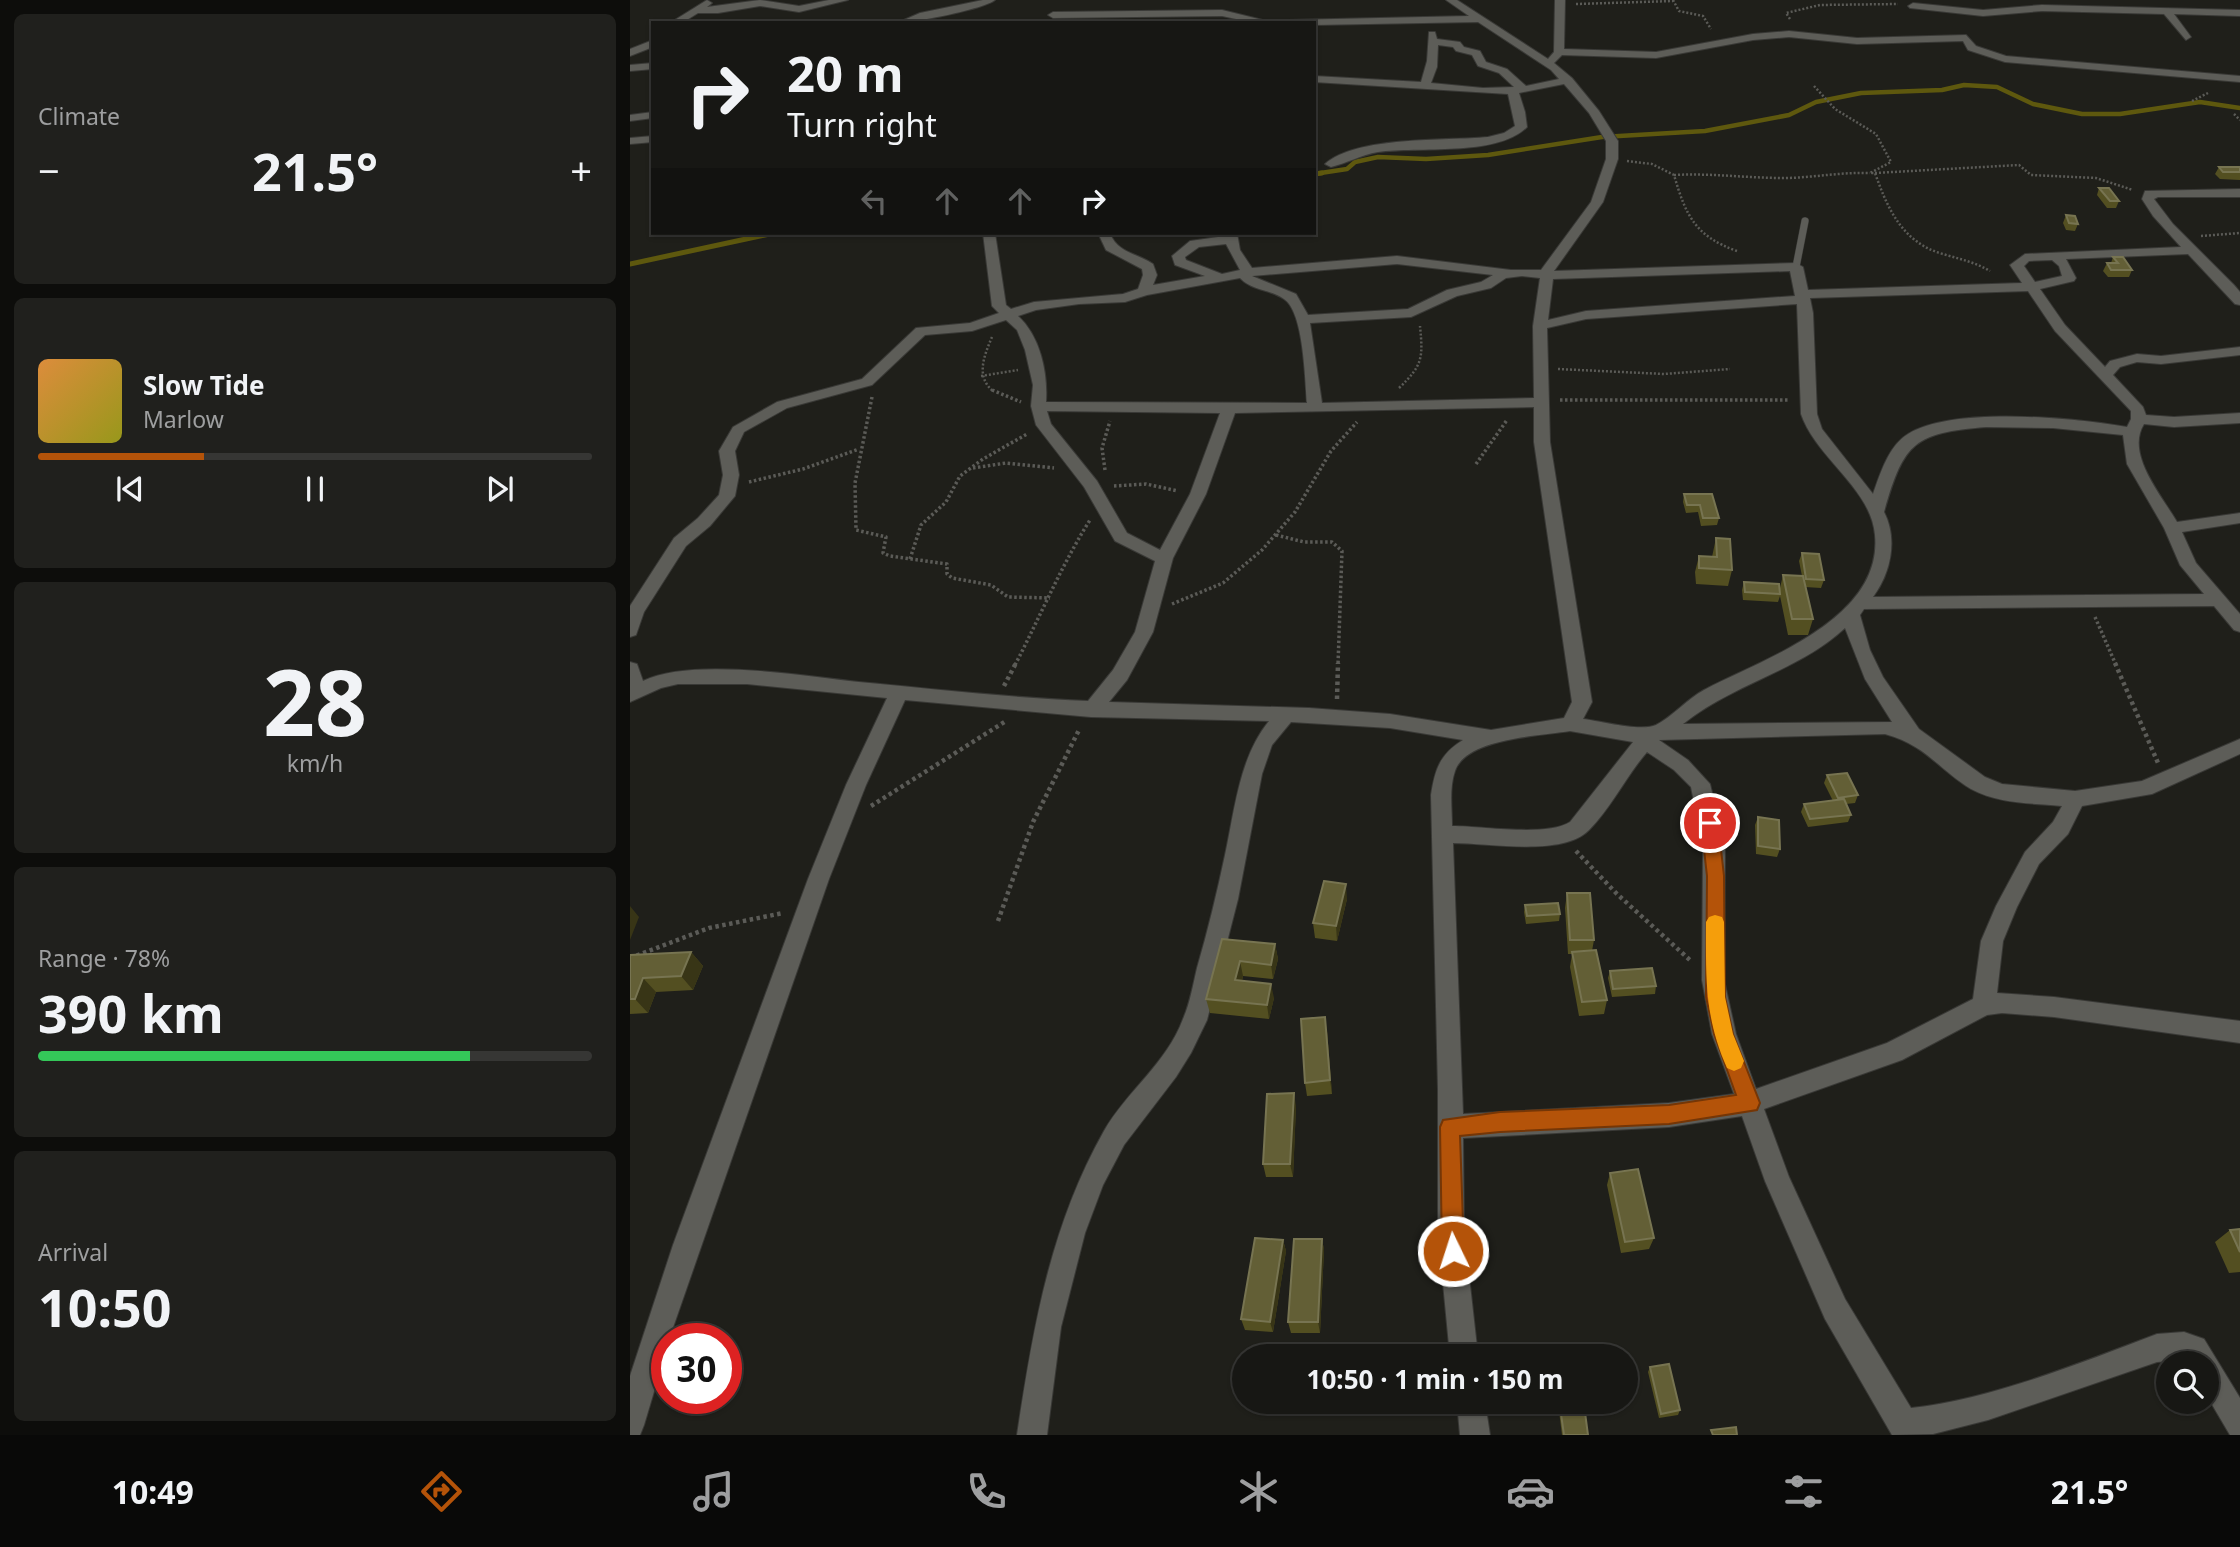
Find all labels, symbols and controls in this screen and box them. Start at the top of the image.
text: 20 m [787,40,904,106]
icon: right [672,49,763,140]
text: Climate [38,100,120,132]
text: Turn right [787,103,937,146]
text: 21.5° [252,135,378,206]
text: − [38,144,60,196]
text: + [570,144,592,196]
icon: left [855,182,893,220]
icon: ahead [928,182,966,220]
icon: ahead [1001,182,1039,220]
icon: right [1074,182,1112,220]
text: Slow Tide [143,367,265,403]
text: Marlow [143,403,224,435]
icon: previous [111,470,149,508]
icon: pause [296,470,334,508]
icon: next [481,470,519,508]
text: 28 [263,639,367,763]
text: km/h [287,747,343,779]
pin [1680,793,1740,853]
icon: arrive [1691,804,1729,842]
text: Range · 78% [38,942,170,974]
text: 390 km [38,977,224,1048]
position arrow [1416,1214,1490,1288]
text: Arrival [38,1236,108,1268]
text: 10:50 [38,1271,172,1342]
speed limit sign: 30 [651,1323,742,1414]
map controls [2156,1351,2219,1414]
button: search [2156,1351,2219,1414]
text: 10:50 · 1 min · 150 m [1307,1361,1563,1397]
icon: directions [417,1467,466,1516]
icon: music [689,1467,738,1516]
icon: phone [962,1467,1011,1516]
icon: climate [1234,1467,1283,1516]
icon: car [1506,1467,1555,1516]
icon: filters [1779,1467,1828,1516]
text: 10:49 [112,1470,194,1513]
text: 21.5° [2051,1470,2128,1513]

